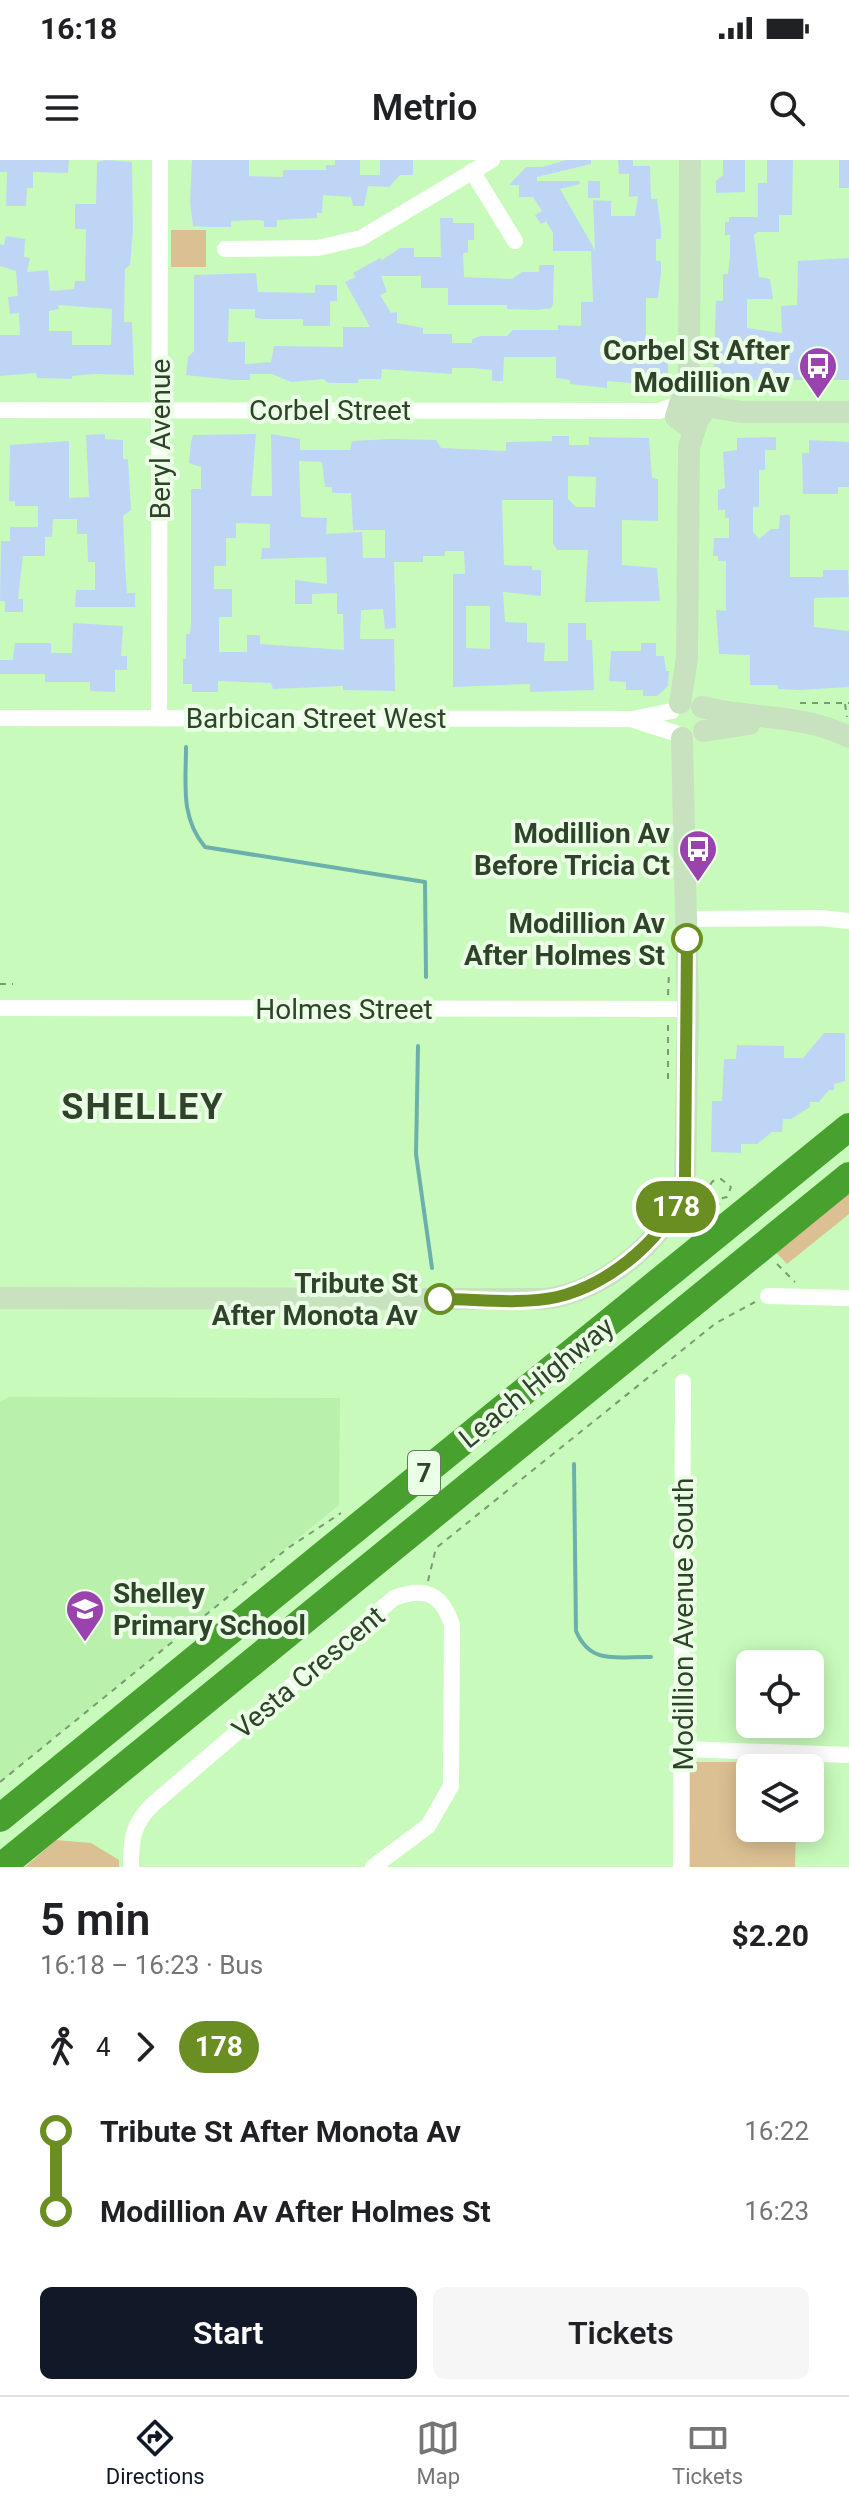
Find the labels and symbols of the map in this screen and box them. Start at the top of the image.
place label: Corbel St After Modillion Av [603,334,790,399]
bus stop icon: Corbel St After Modillion Av [797,345,839,400]
street label: Beryl Avenue [144,359,177,519]
street label: Corbel Street [249,394,411,427]
street label: Barbican Street West [186,702,446,735]
place label: Modillion Av Before Tricia Ct [474,817,670,882]
bus stop icon: Modillion Av Before Tricia Ct [677,828,719,883]
place label: Modillion Av After Holmes St [464,907,665,972]
marker: Modillion Av After Holmes St [672,924,702,954]
street label: Holmes Street [255,993,433,1026]
district label: SHELLEY [61,1086,225,1128]
line badge: 178 [630,1181,722,1233]
place label: Tribute St After Monota Av [212,1267,418,1332]
marker: Tribute St After Monota Av [425,1284,455,1314]
street label: Leach Highway [452,1310,620,1455]
road number: 7 [408,1451,440,1495]
street label: Modillion Avenue South [667,1478,700,1770]
place label: Shelley Primary School [113,1577,306,1642]
school or university icon: Shelley Primary School [64,1588,106,1643]
street label: Vesta Crescent [225,1599,391,1746]

